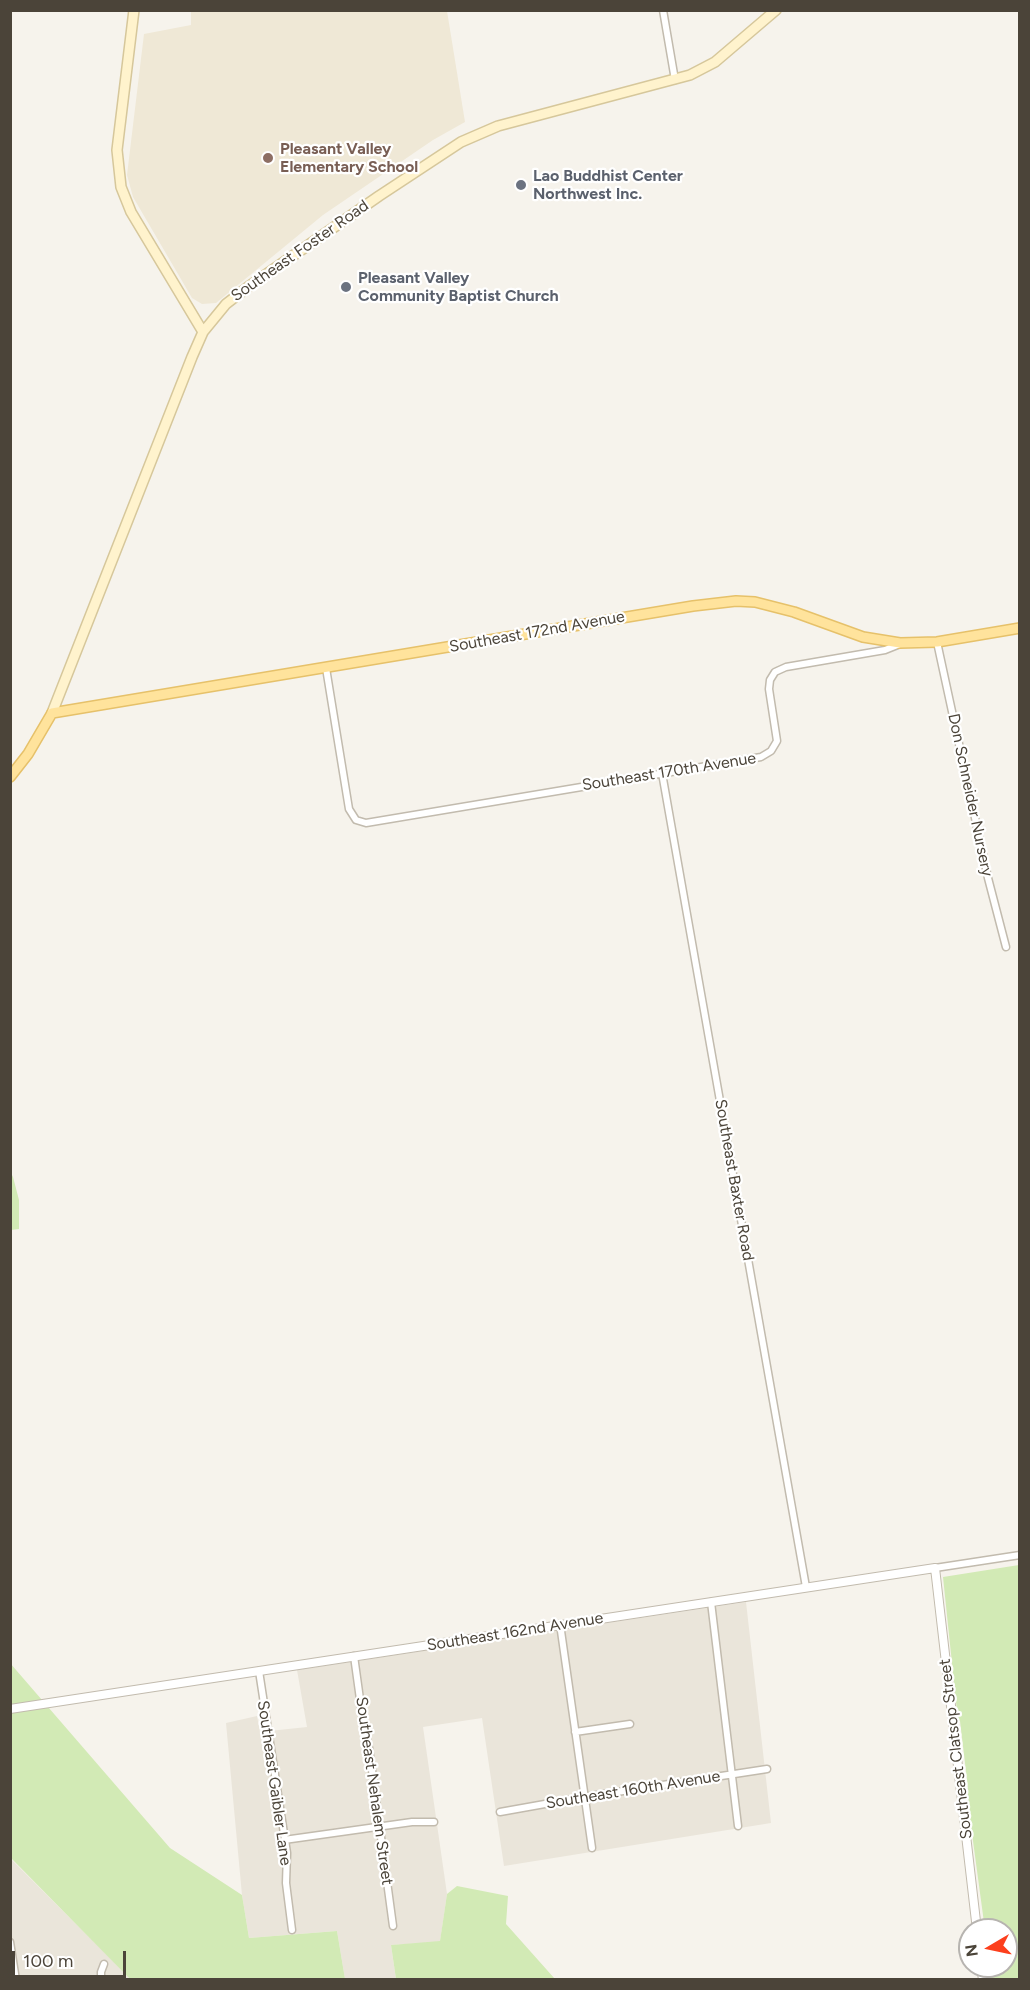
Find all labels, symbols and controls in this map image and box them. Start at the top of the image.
place label: Pleasant Valley Elementary School [280,139,418,177]
marker: Pleasant Valley Elementary School [261,151,275,165]
place label: Lao Buddhist Center Northwest Inc. [533,166,683,204]
marker: Lao Buddhist Center Northwest Inc. [514,178,528,192]
street label: Southeast Foster Road [227,196,373,306]
place label: Pleasant Valley Community Baptist Church [358,268,559,306]
marker: Pleasant Valley Community Baptist Church [339,280,353,294]
street label: Southeast 172nd Avenue [448,607,626,657]
street label: Don Schneider Nursery [943,712,997,878]
street label: Southeast 170th Avenue [581,749,757,795]
street label: Southeast Baxter Road [710,1098,758,1262]
street label: Southeast 162nd Avenue [425,1609,605,1655]
street label: Southeast Clatsop Street [935,1658,977,1840]
street label: Southeast Nehalem Street [351,1695,397,1887]
street label: Southeast Gaibler Lane [253,1699,295,1867]
street label: Southeast 160th Avenue [544,1767,722,1813]
north arrow [958,1918,1018,1978]
scale bar [15,1939,129,1977]
text: N [961,1943,982,1958]
text: 100 m [23,1950,73,1972]

